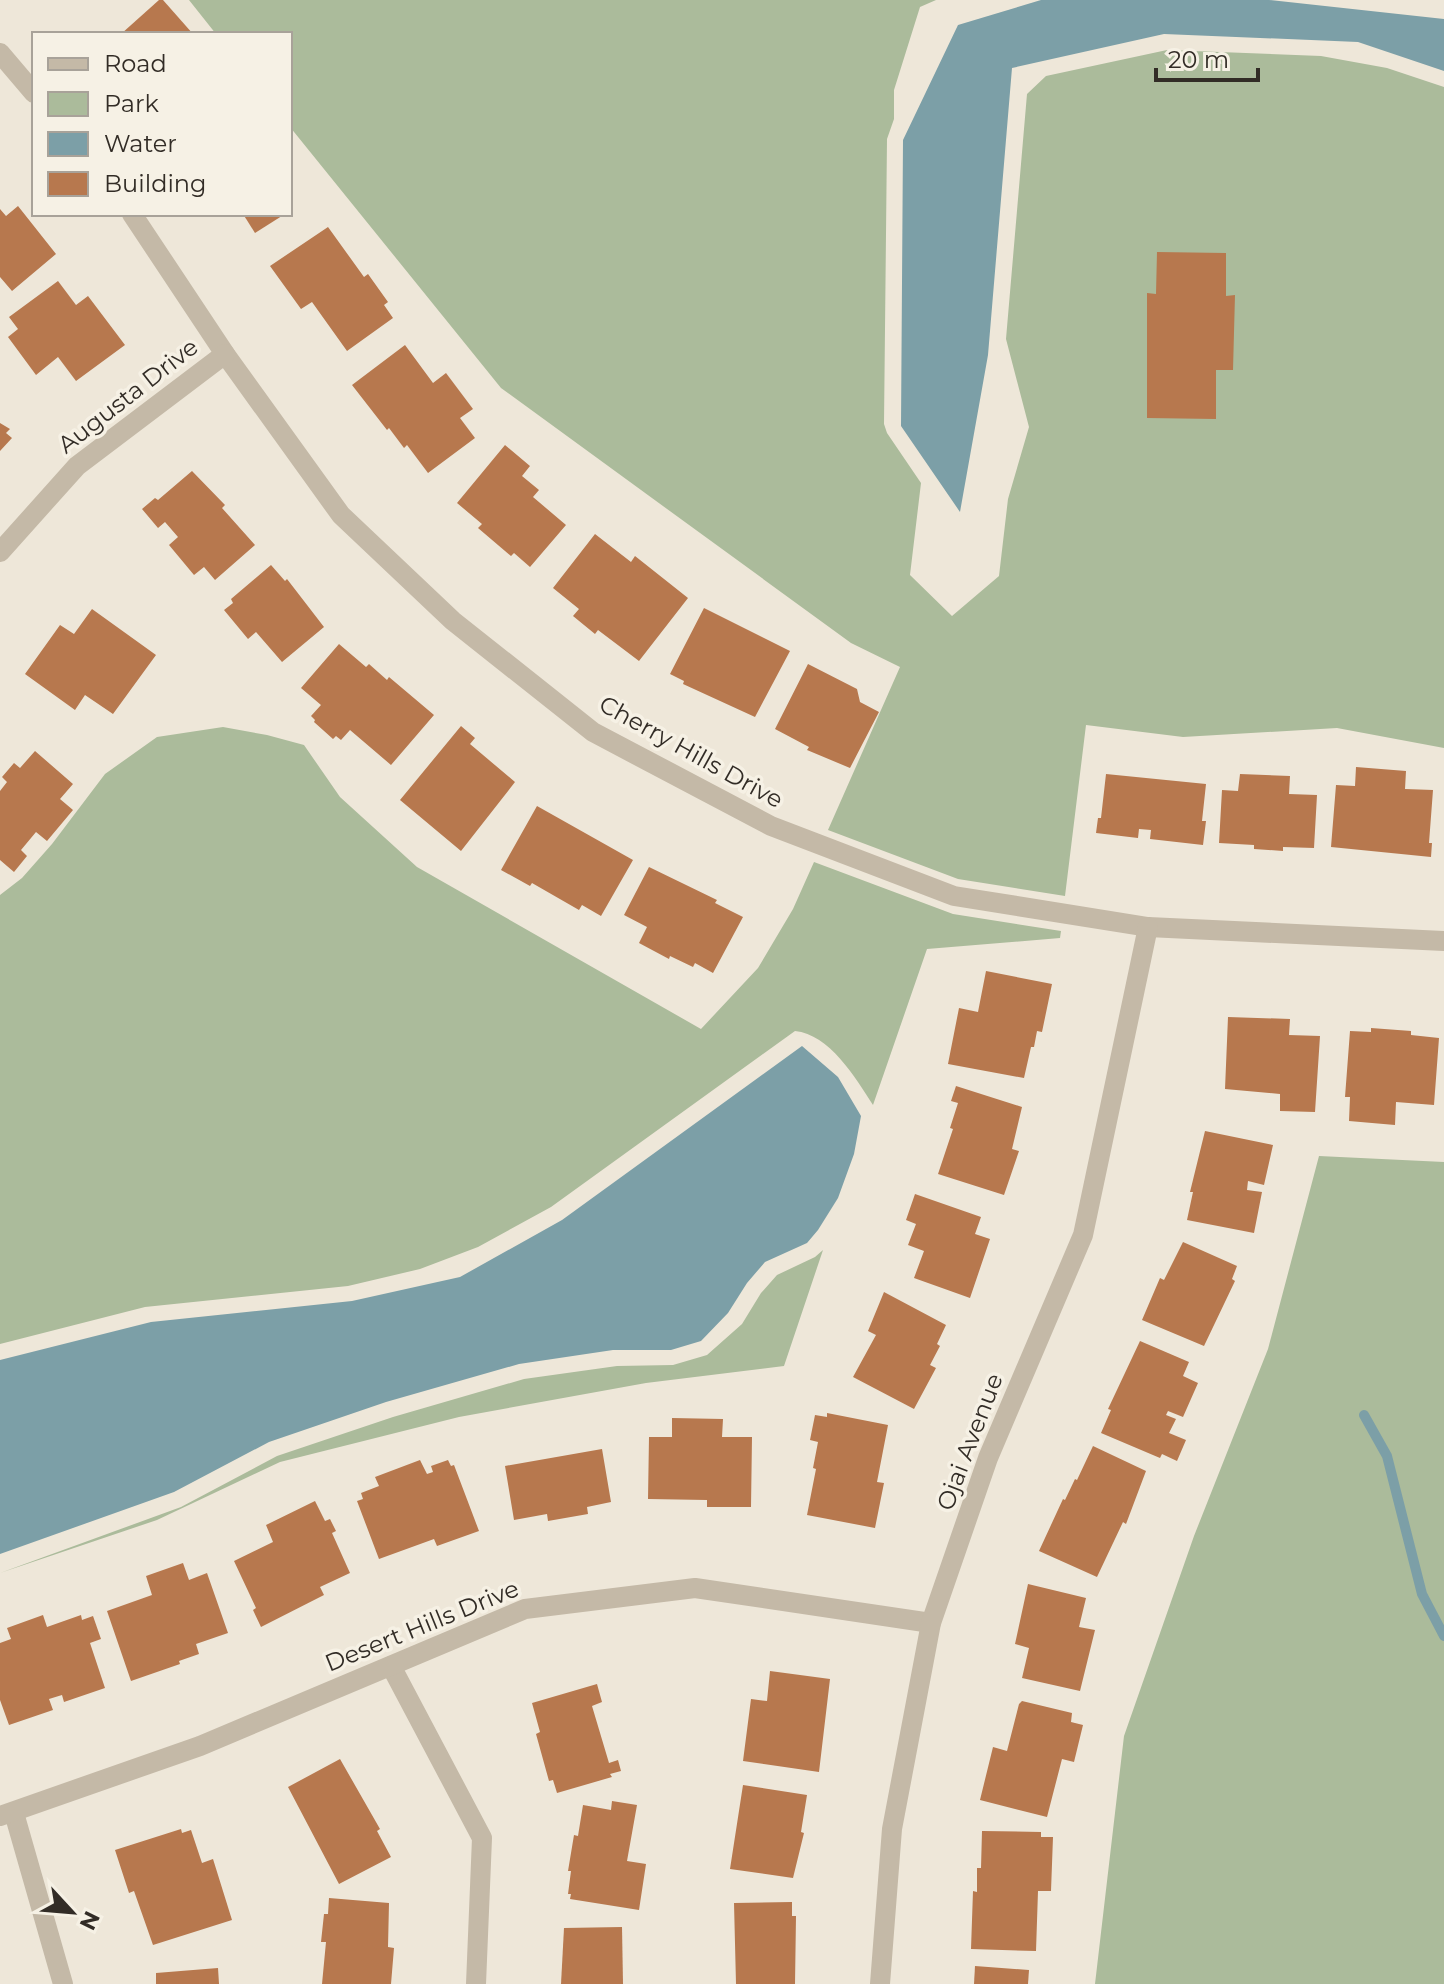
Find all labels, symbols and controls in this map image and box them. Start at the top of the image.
legend [32,32,292,216]
scale bar [1156,32,1258,82]
text: 20 m [1168,45,1229,74]
text: Road [104,49,167,78]
text: Park [104,89,159,118]
text: Water [104,129,177,158]
text: Building [104,169,207,198]
street label: Augusta Drive [52,332,204,459]
street label: Cherry Hills Drive [594,689,788,814]
street label: Ojai Avenue [930,1369,1009,1514]
street label: Desert Hills Drive [321,1573,523,1678]
north arrow [32,1872,112,1952]
text: N [73,1907,106,1934]

